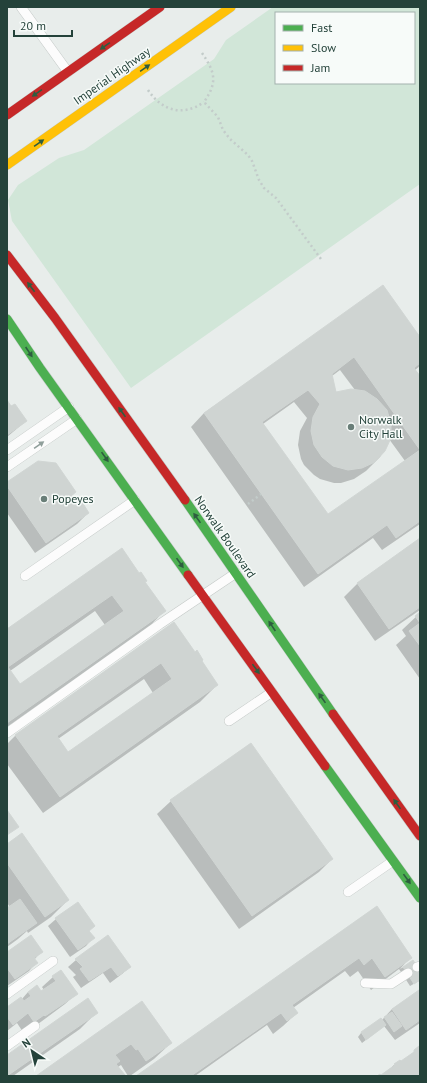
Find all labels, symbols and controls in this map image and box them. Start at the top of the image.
scale bar [14,12,72,38]
legend [275,12,415,84]
text: 20 m [20,18,46,33]
text: Fast [311,20,332,35]
text: Slow [311,40,336,55]
one-way arrow [100,42,110,50]
street label: Imperial Highway [70,43,153,108]
text: Jam [310,60,330,75]
one-way arrow [140,64,150,72]
one-way arrow [32,89,43,97]
one-way arrow [34,139,44,147]
one-way arrow [27,281,36,292]
one-way arrow [25,346,33,357]
one-way arrow [118,407,126,417]
place label: Norwalk City Hall [359,412,403,441]
marker: Norwalk City Hall [346,422,356,432]
one-way arrow [34,441,44,449]
one-way arrow [101,452,109,463]
place label: Popeyes [52,491,94,506]
street label: Norwalk Boulevard [191,493,259,581]
marker: Popeyes [39,494,49,504]
one-way arrow [193,513,201,524]
one-way arrow [176,558,184,569]
one-way arrow [268,621,276,632]
one-way arrow [251,664,259,674]
one-way arrow [318,693,326,703]
one-way arrow [393,799,401,809]
one-way arrow [403,874,411,885]
north arrow [12,1031,52,1071]
text: N [19,1035,33,1051]

